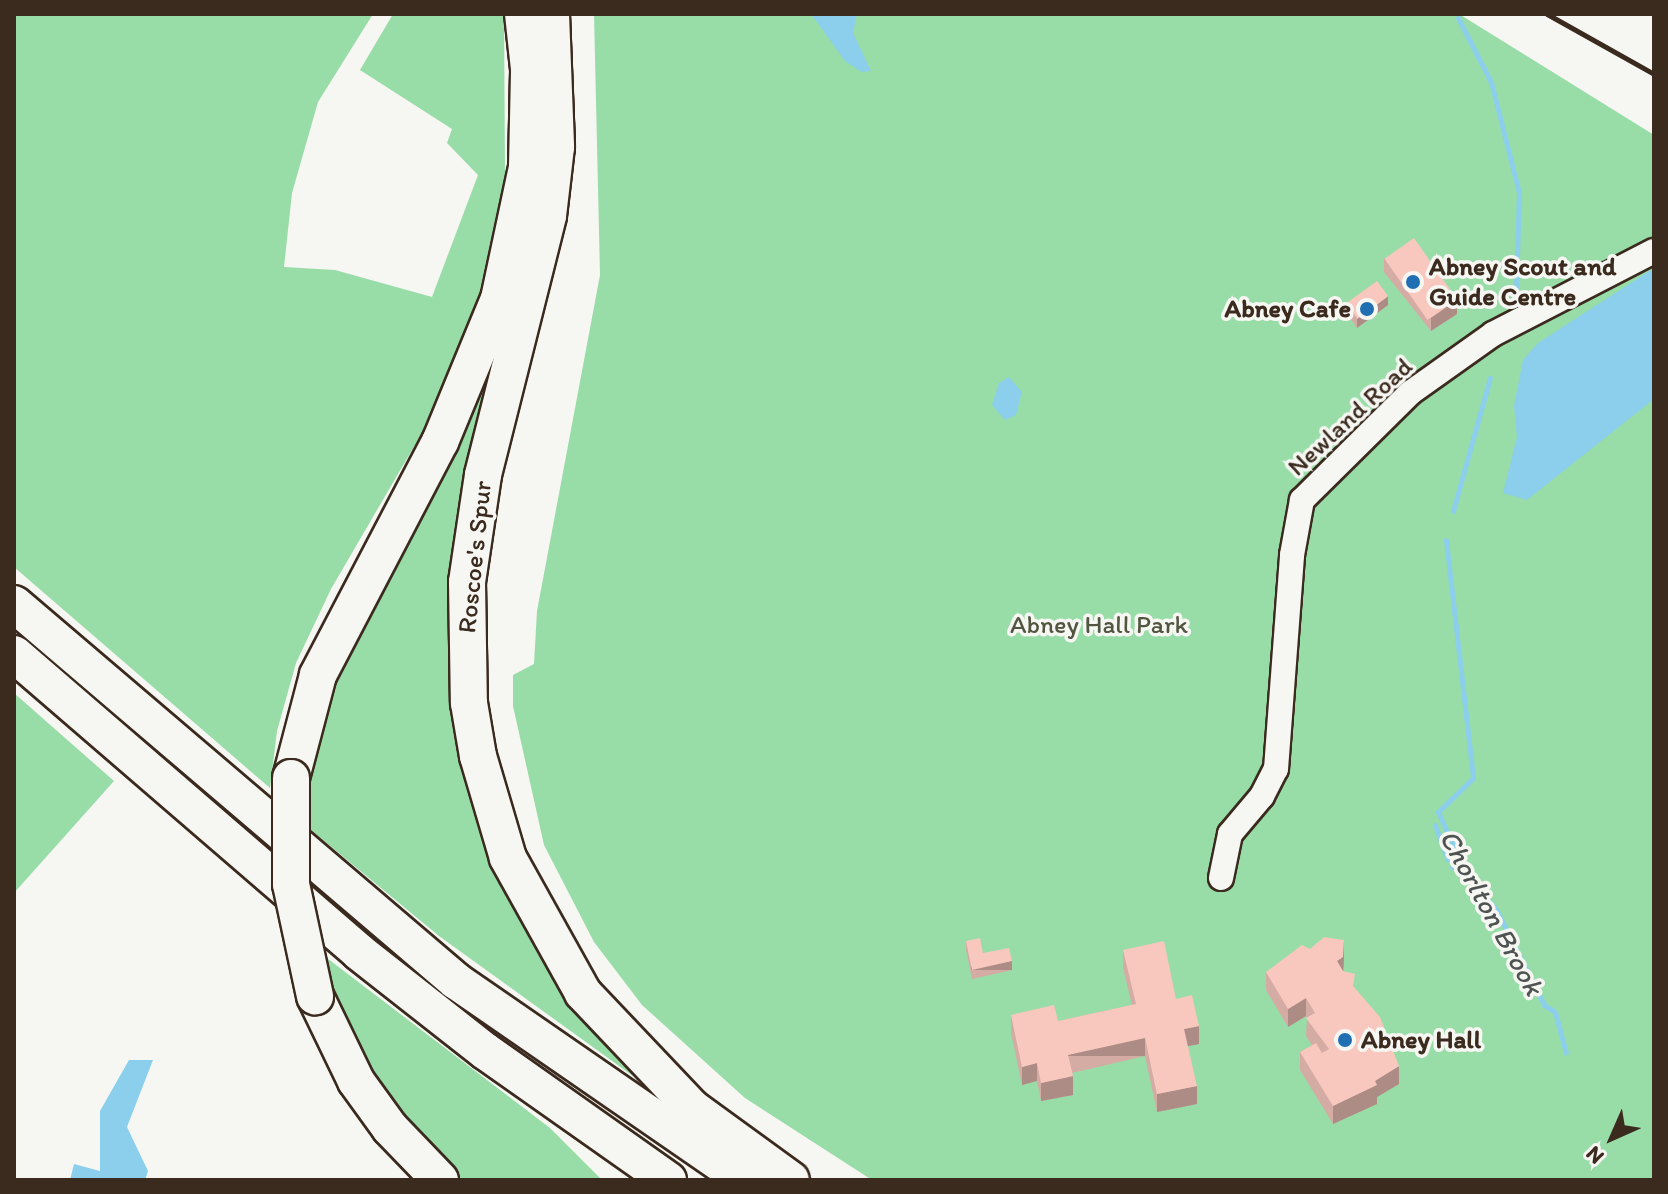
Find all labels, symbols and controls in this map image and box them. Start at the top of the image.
place label: Abney Scout and Guide Centre [1429,251,1616,312]
marker: Abney Scout and Guide Centre [1404,273,1422,291]
place label: Abney Cafe [1224,293,1351,325]
marker: Abney Cafe [1358,300,1376,318]
street label: Newland Road [1281,351,1419,483]
street label: Roscoe's Spur [451,479,499,635]
park label: Abney Hall Park [1010,609,1188,641]
water label: Chorlton Brook [1433,823,1551,1001]
place label: Abney Hall [1361,1024,1482,1056]
marker: Abney Hall [1336,1031,1354,1049]
north arrow [1572,1098,1652,1178]
text: N [1580,1141,1609,1170]

